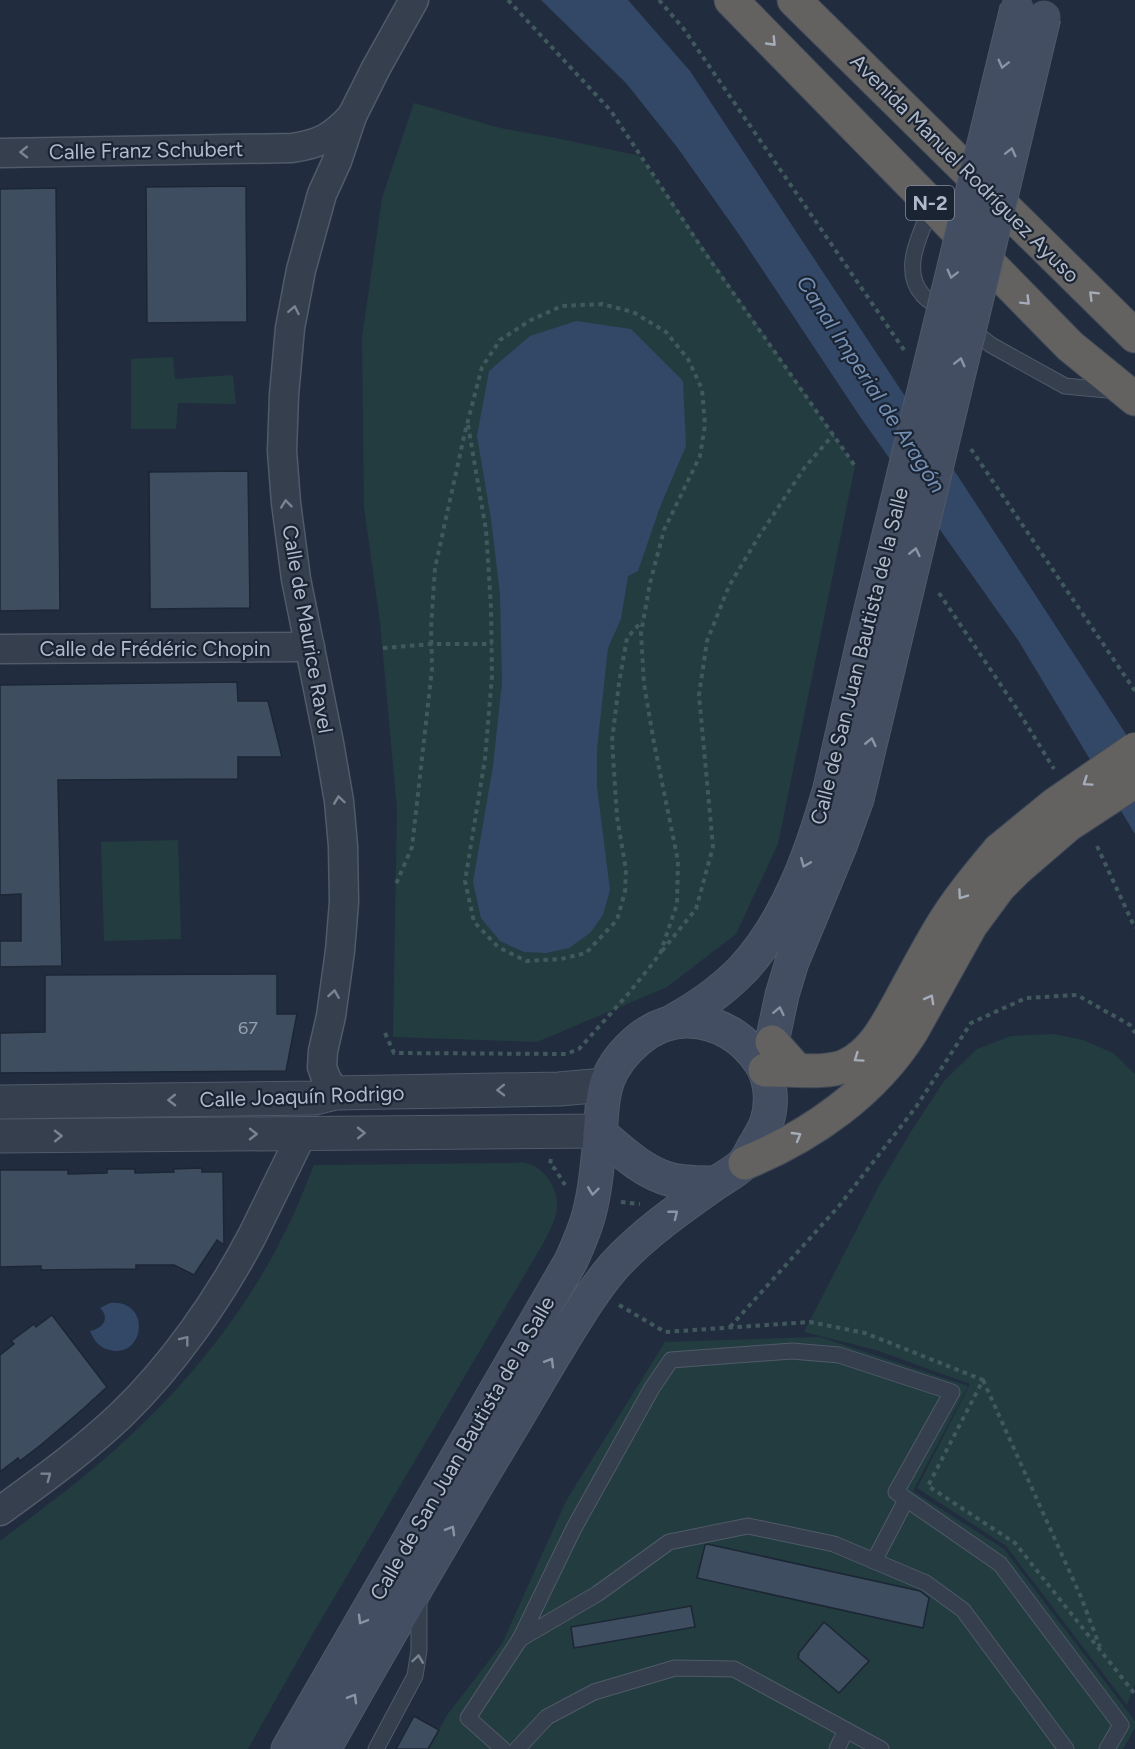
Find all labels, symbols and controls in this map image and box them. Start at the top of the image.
one-way arrow [764,34,775,45]
street label: Avenida Manuel Rodríguez Ayuso [845,48,1085,288]
one-way arrow [998,59,1011,69]
street label: Calle Franz Schubert [49,136,243,164]
one-way arrow [19,146,28,159]
one-way arrow [1004,147,1017,157]
road number: N-2 [906,186,954,220]
one-way arrow [947,269,960,279]
water label: Canal Imperial de Aragón [791,270,951,498]
one-way arrow [1090,292,1101,303]
one-way arrow [1019,294,1030,304]
one-way arrow [287,305,300,315]
one-way arrow [953,357,966,367]
street label: Calle de San Juan Bautista de la Salle [805,485,913,827]
one-way arrow [280,500,293,509]
street label: Calle de Maurice Ravel [277,523,339,735]
one-way arrow [908,547,921,557]
street label: Calle de Frédéric Chopin [40,636,270,661]
one-way arrow [863,737,876,747]
one-way arrow [1082,775,1093,786]
one-way arrow [333,795,345,804]
one-way arrow [800,857,812,868]
one-way arrow [958,889,969,900]
one-way arrow [327,989,339,998]
one-way arrow [923,995,934,1005]
one-way arrow [772,1006,785,1016]
house number: 67 [238,1017,258,1039]
one-way arrow [853,1051,864,1062]
street label: Calle Joaquín Rodrigo [199,1080,405,1112]
one-way arrow [496,1084,505,1096]
one-way arrow [168,1094,177,1106]
one-way arrow [356,1127,365,1139]
one-way arrow [249,1128,258,1140]
one-way arrow [54,1130,63,1142]
one-way arrow [791,1132,801,1144]
one-way arrow [588,1187,600,1196]
one-way arrow [668,1210,679,1221]
street label: Calle de San Juan Bautista de la Salle [364,1292,560,1604]
one-way arrow [178,1336,189,1347]
one-way arrow [543,1358,555,1368]
one-way arrow [40,1473,51,1484]
one-way arrow [444,1526,455,1536]
one-way arrow [358,1614,369,1624]
one-way arrow [411,1654,424,1663]
one-way arrow [346,1694,357,1704]

